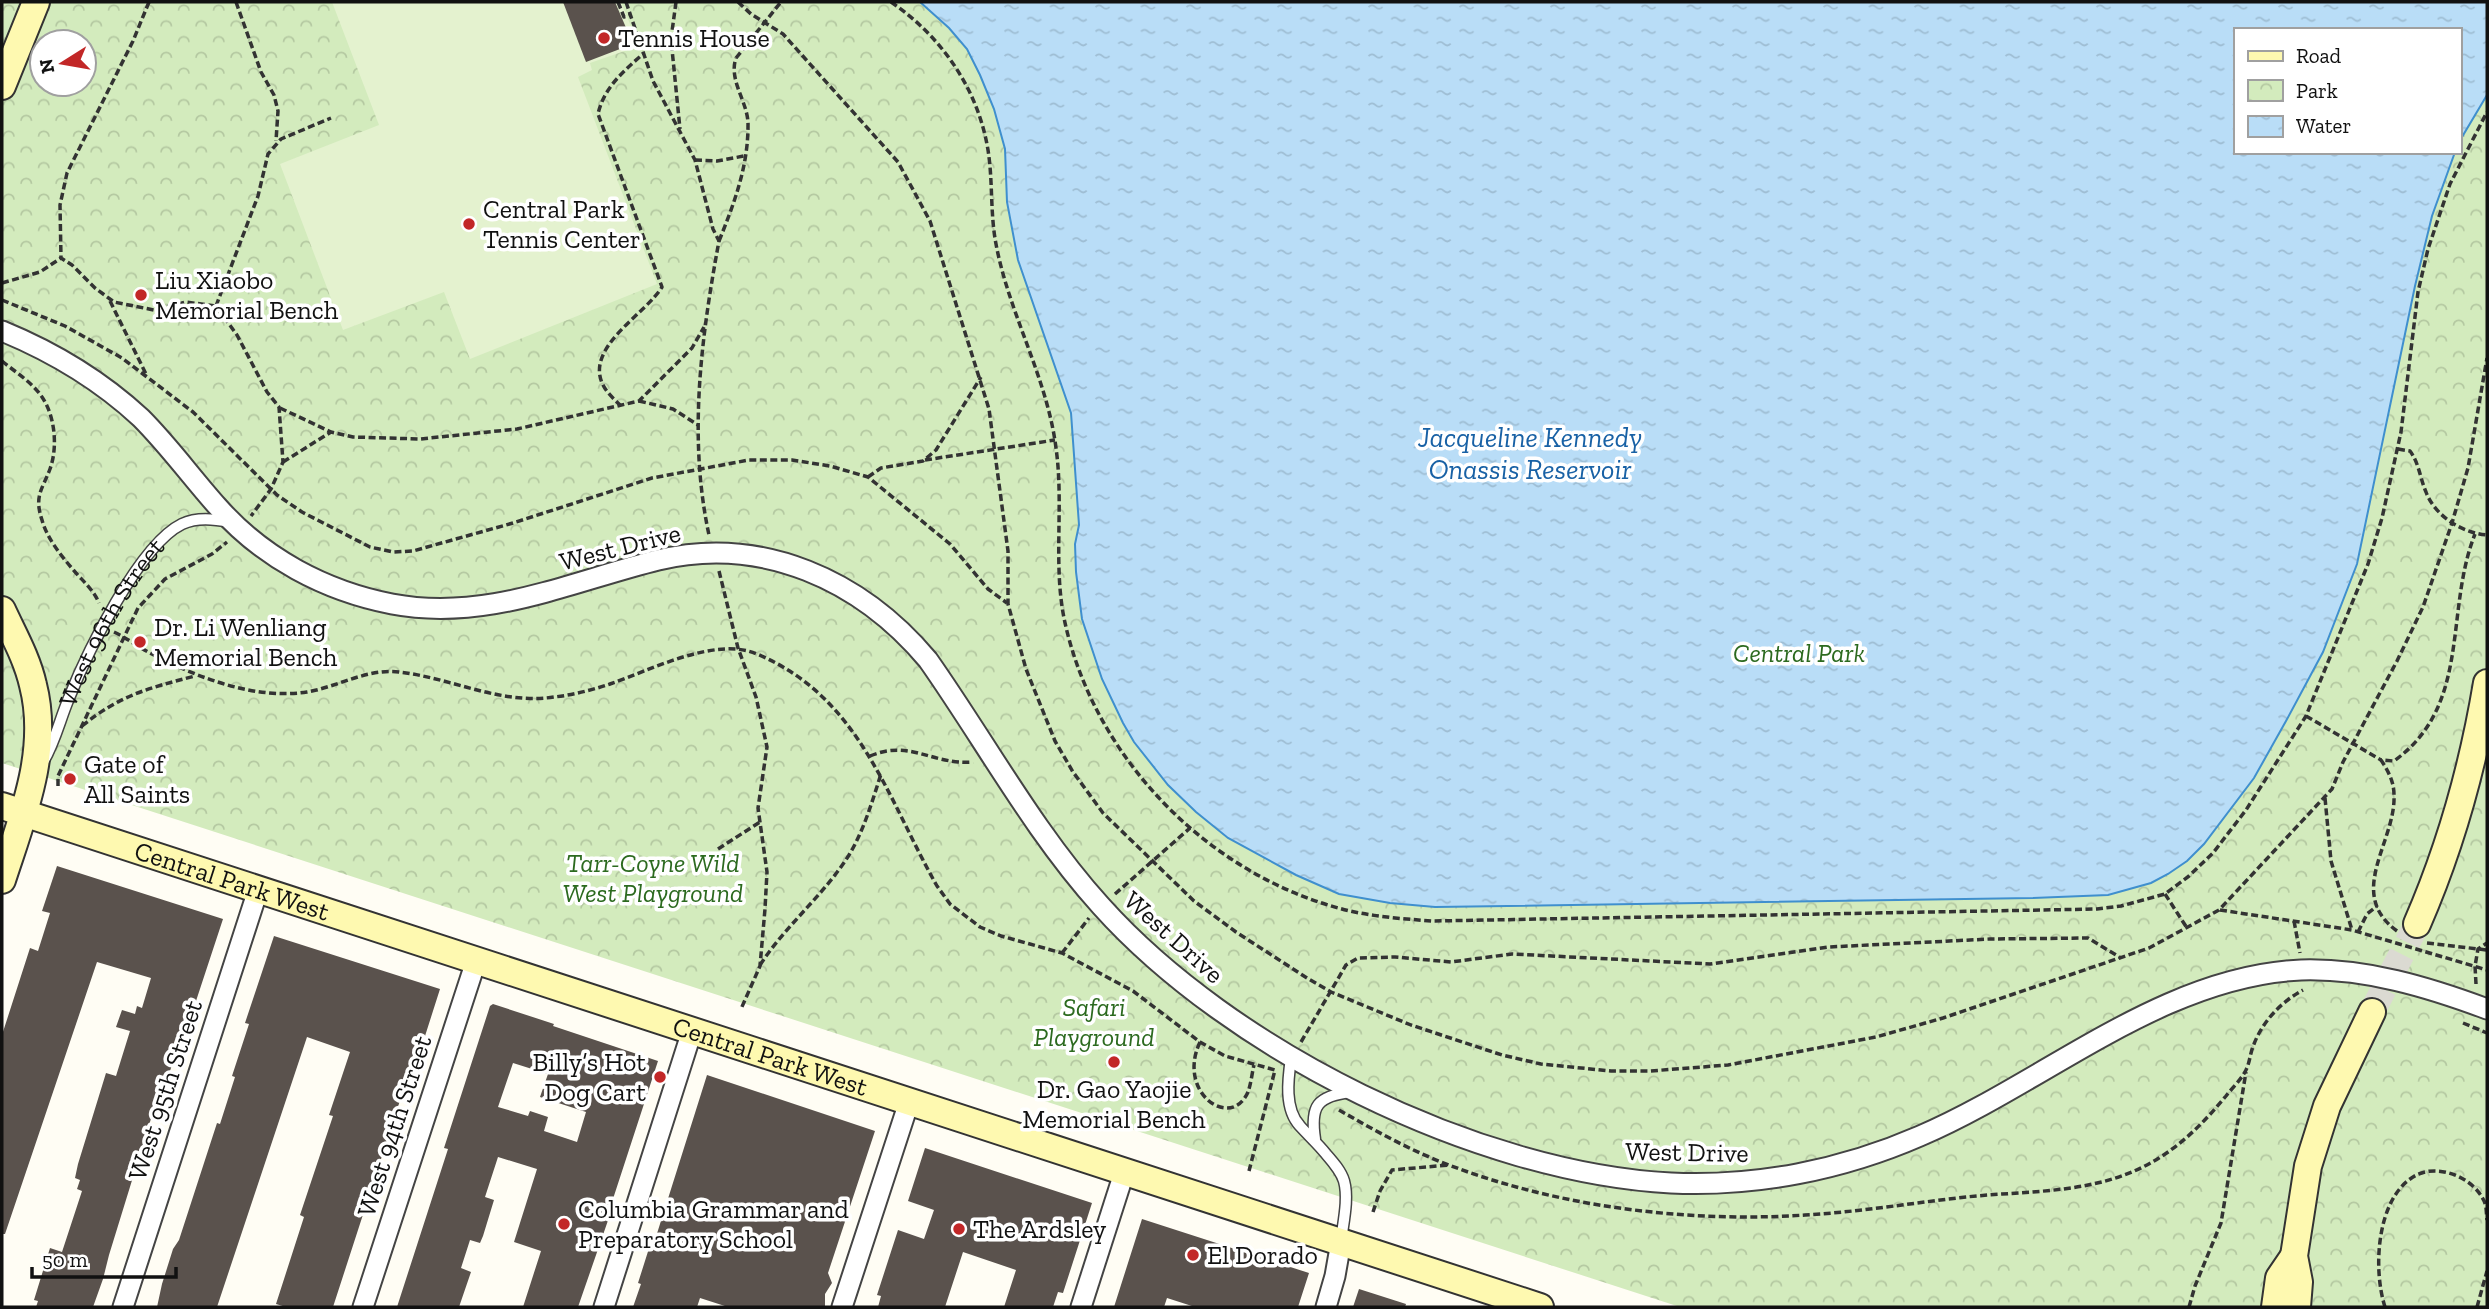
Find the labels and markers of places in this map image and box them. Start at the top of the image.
place label: Tennis House [618,22,770,54]
marker: Tennis House [596,30,612,46]
place label: Central Park Tennis Center [483,193,641,255]
marker: Central Park Tennis Center [461,216,477,232]
place label: Liu Xiaobo Memorial Bench [155,264,339,326]
marker: Liu Xiaobo Memorial Bench [133,287,149,303]
place label: Dr. Li Wenliang Memorial Bench [154,611,338,673]
marker: Dr. Li Wenliang Memorial Bench [132,634,148,650]
place label: Gate of All Saints [84,748,190,810]
marker: Gate of All Saints [62,771,78,787]
place label: Billy’s Hot Dog Cart [532,1046,646,1108]
marker: Dr. Gao Yaojie Memorial Bench [1106,1054,1122,1070]
marker: Billy’s Hot Dog Cart [652,1069,668,1085]
place label: Dr. Gao Yaojie Memorial Bench [1022,1073,1206,1135]
place label: Columbia Grammar and Preparatory School [578,1193,849,1255]
place label: The Ardsley [973,1213,1107,1245]
marker: Columbia Grammar and Preparatory School [556,1216,572,1232]
marker: The Ardsley [951,1221,967,1237]
place label: El Dorado [1207,1239,1318,1271]
marker: El Dorado [1185,1247,1201,1263]

